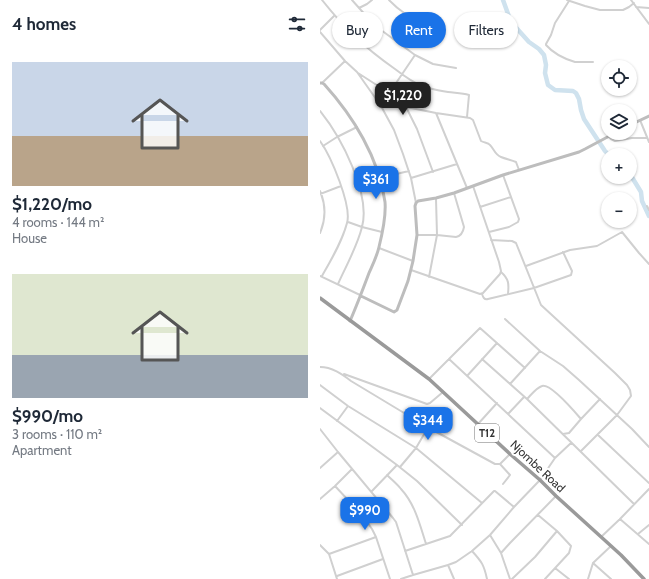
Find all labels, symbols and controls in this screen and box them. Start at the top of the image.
chip: Buy [332,12,383,48]
chip: Rent [391,12,446,48]
chip: Filters [454,12,518,48]
icon: filters [286,13,308,35]
text: 4 homes [12,14,76,34]
map controls [601,60,637,228]
button: locate [601,60,637,96]
pin: $1,220 [370,82,436,116]
text: $1,220 [384,87,422,103]
icon: home [124,88,196,160]
button: layers [601,104,637,140]
button: + [601,148,637,184]
pin: $361 [352,166,400,200]
text: $361 [363,171,389,187]
button: − [601,192,637,228]
text: $1,220/mo [12,194,92,214]
text: 4 rooms · 144 m² [12,214,104,230]
text: House [12,230,47,246]
icon: home [124,300,196,372]
text: $990/mo [12,406,83,426]
pin: $344 [404,407,452,441]
text: $344 [413,412,443,428]
road number: T12 [475,424,499,442]
text: 3 rooms · 110 m² [12,426,102,442]
street label: Njombe Road [507,437,569,495]
text: Apartment [12,442,72,458]
pin: $990 [341,497,389,531]
text: $990 [349,502,381,518]

